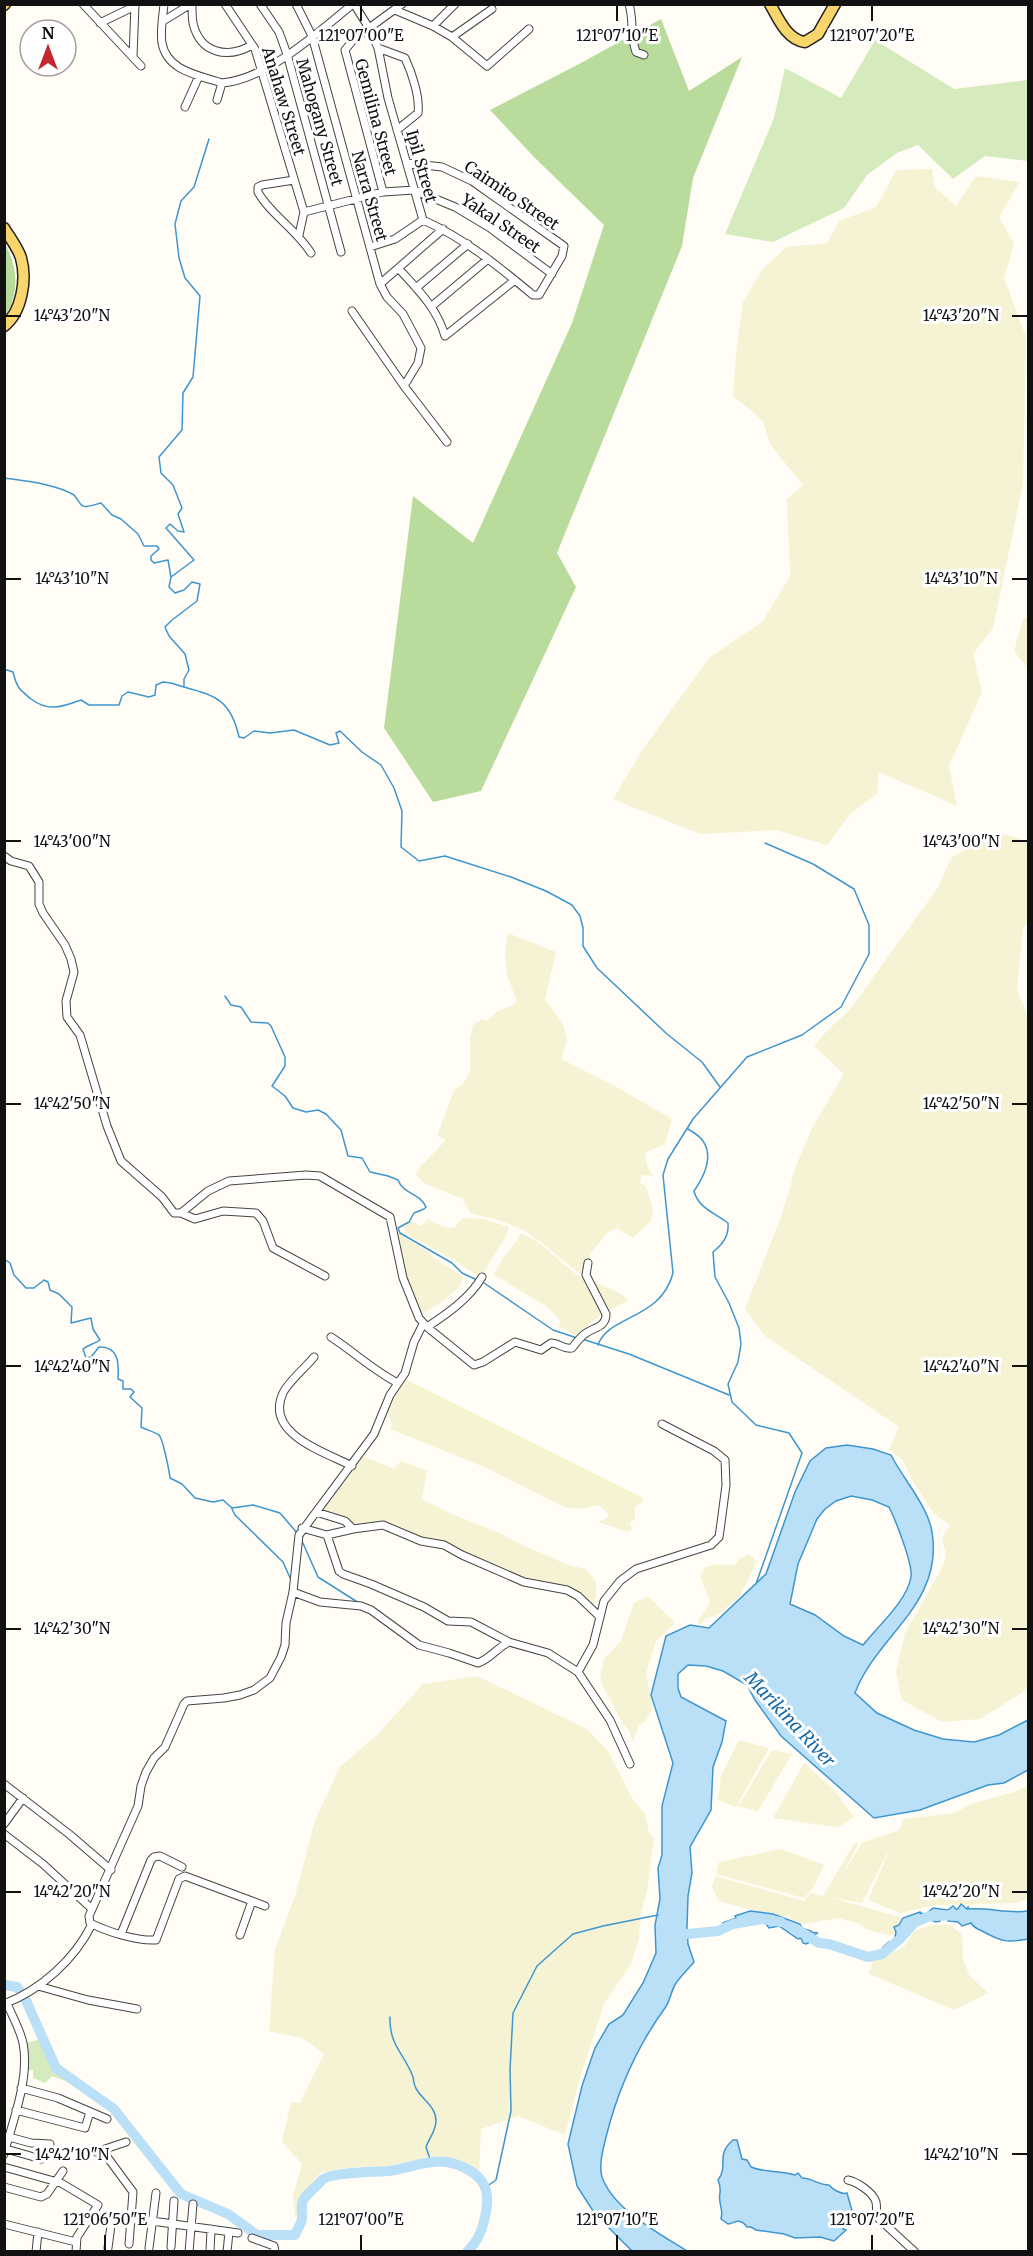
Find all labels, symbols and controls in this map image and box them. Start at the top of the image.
north arrow [18,18,78,78]
text: N [42,23,55,43]
text: 121°07'00"E [318,26,404,45]
text: 121°07'10"E [576,26,658,45]
text: 121°07'20"E [830,26,915,45]
street label: Anahaw Street [258,43,310,158]
street label: Mahogany Street [292,56,348,189]
street label: Gemilina Street [351,56,401,178]
street label: Ipil Street [402,127,442,205]
street label: Narra Street [348,148,393,244]
street label: Caimito Street [461,156,564,234]
street label: Yakal Street [457,189,545,257]
text: 14°43'20"N [34,306,111,325]
text: 14°43'20"N [923,306,1000,325]
text: 14°43'10"N [35,569,109,588]
text: 14°43'10"N [924,569,998,588]
text: 14°43'00"N [33,832,111,851]
text: 14°43'00"N [922,832,1000,851]
text: 14°42'50"N [34,1094,111,1113]
text: 14°42'50"N [923,1094,1000,1113]
text: 14°42'40"N [34,1357,110,1376]
text: 14°42'40"N [923,1357,999,1376]
text: 14°42'30"N [34,1619,111,1638]
text: 14°42'30"N [923,1619,1000,1638]
water label: Marikina River [739,1666,841,1772]
text: 14°42'20"N [33,1882,111,1901]
text: 14°42'20"N [922,1882,1000,1901]
text: 14°42'10"N [35,2145,110,2164]
text: 14°42'10"N [924,2145,999,2164]
text: 121°06'50"E [63,2210,148,2229]
text: 121°07'00"E [318,2210,404,2229]
text: 121°07'10"E [576,2210,658,2229]
text: 121°07'20"E [830,2210,915,2229]

